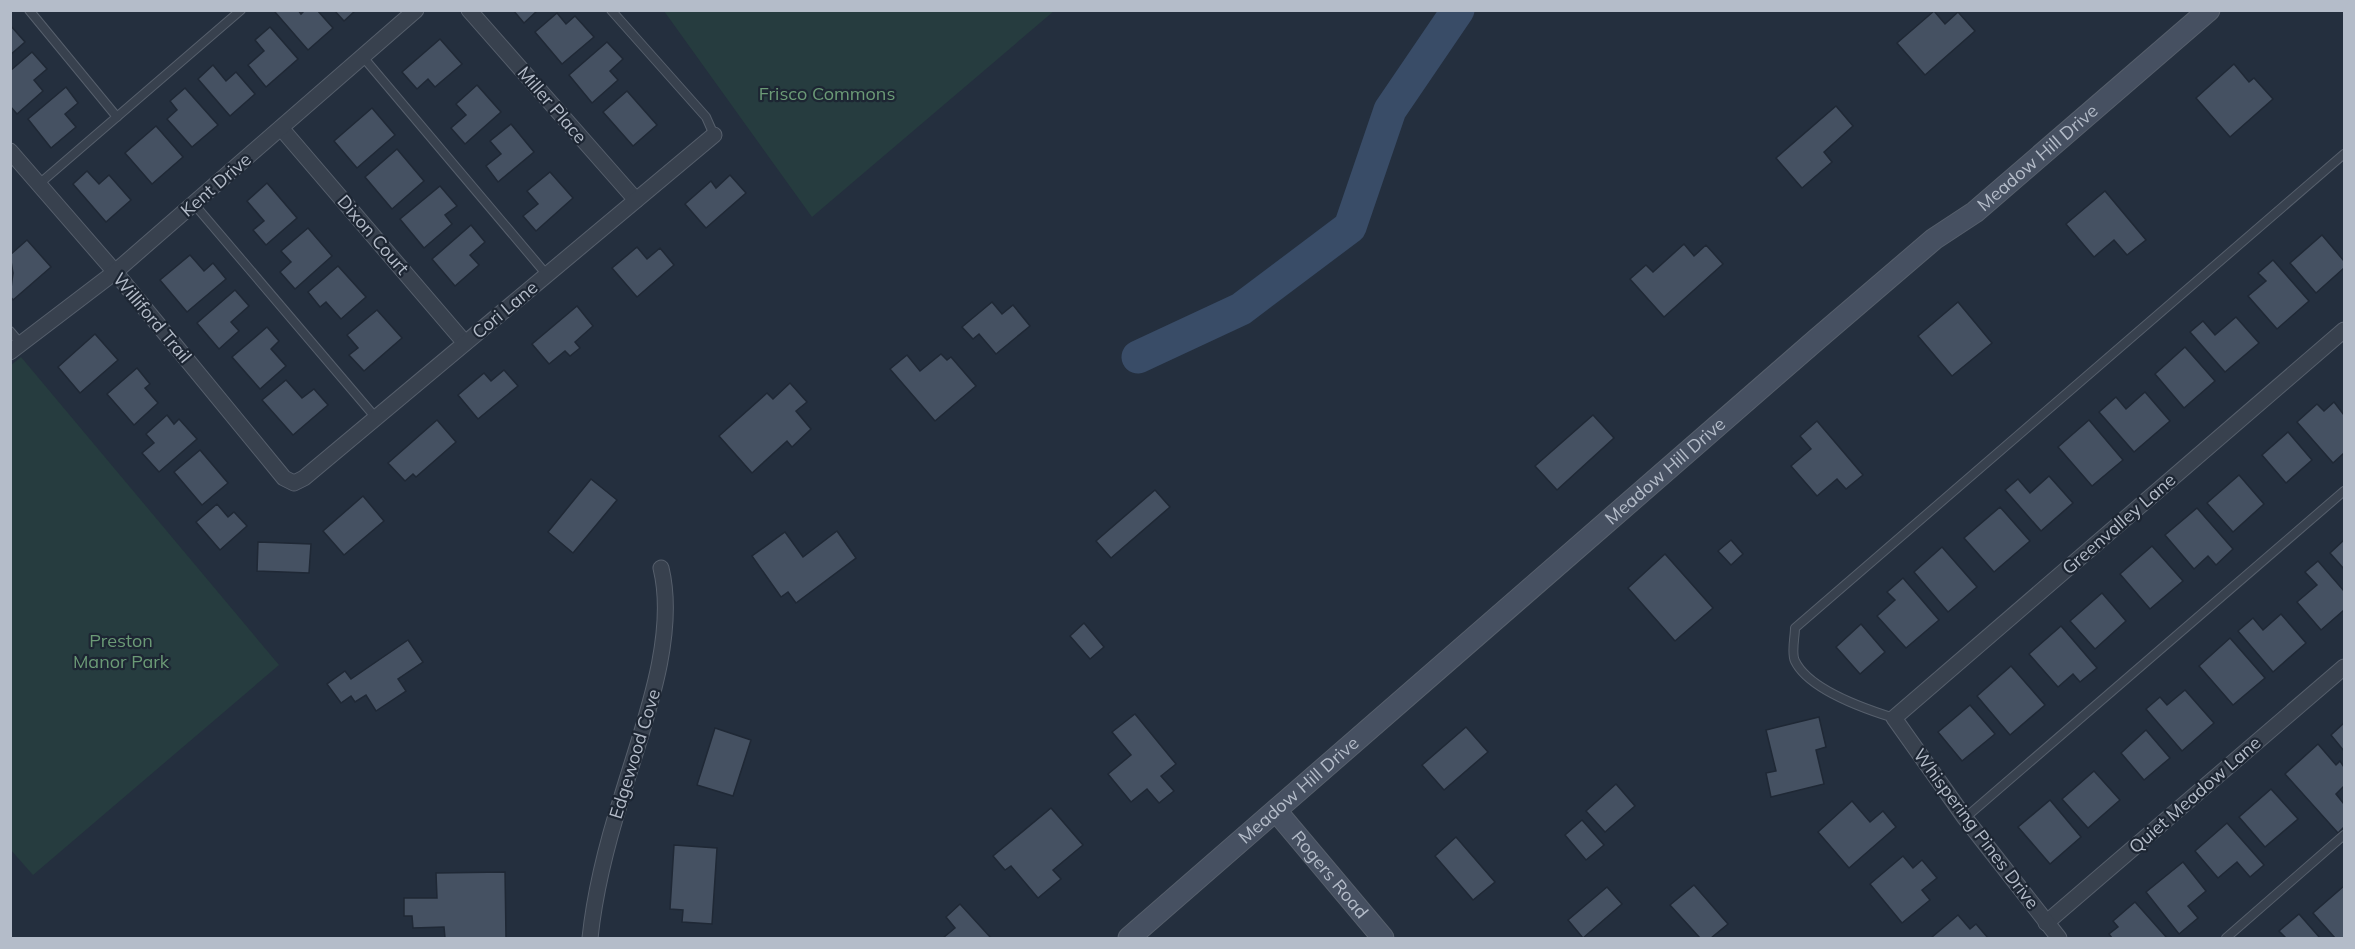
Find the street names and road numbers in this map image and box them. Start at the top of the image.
street label: Miller Place [513,61,592,148]
street label: Meadow Hill Drive [1972,99,2102,216]
street label: Kent Drive [176,148,256,222]
street label: Dixon Court [332,190,414,279]
street label: Williford Trail [108,268,197,367]
street label: Cori Lane [467,276,542,344]
street label: Meadow Hill Drive [1600,412,1730,529]
street label: Greenvalley Lane [2057,468,2180,579]
street label: Edgewood Cove [604,686,665,822]
street label: Meadow Hill Drive [1233,731,1363,849]
street label: Quiet Meadow Lane [2124,731,2265,858]
street label: Whispering Pines Drive [1909,744,2044,913]
street label: Rogers Road [1287,826,1374,923]

